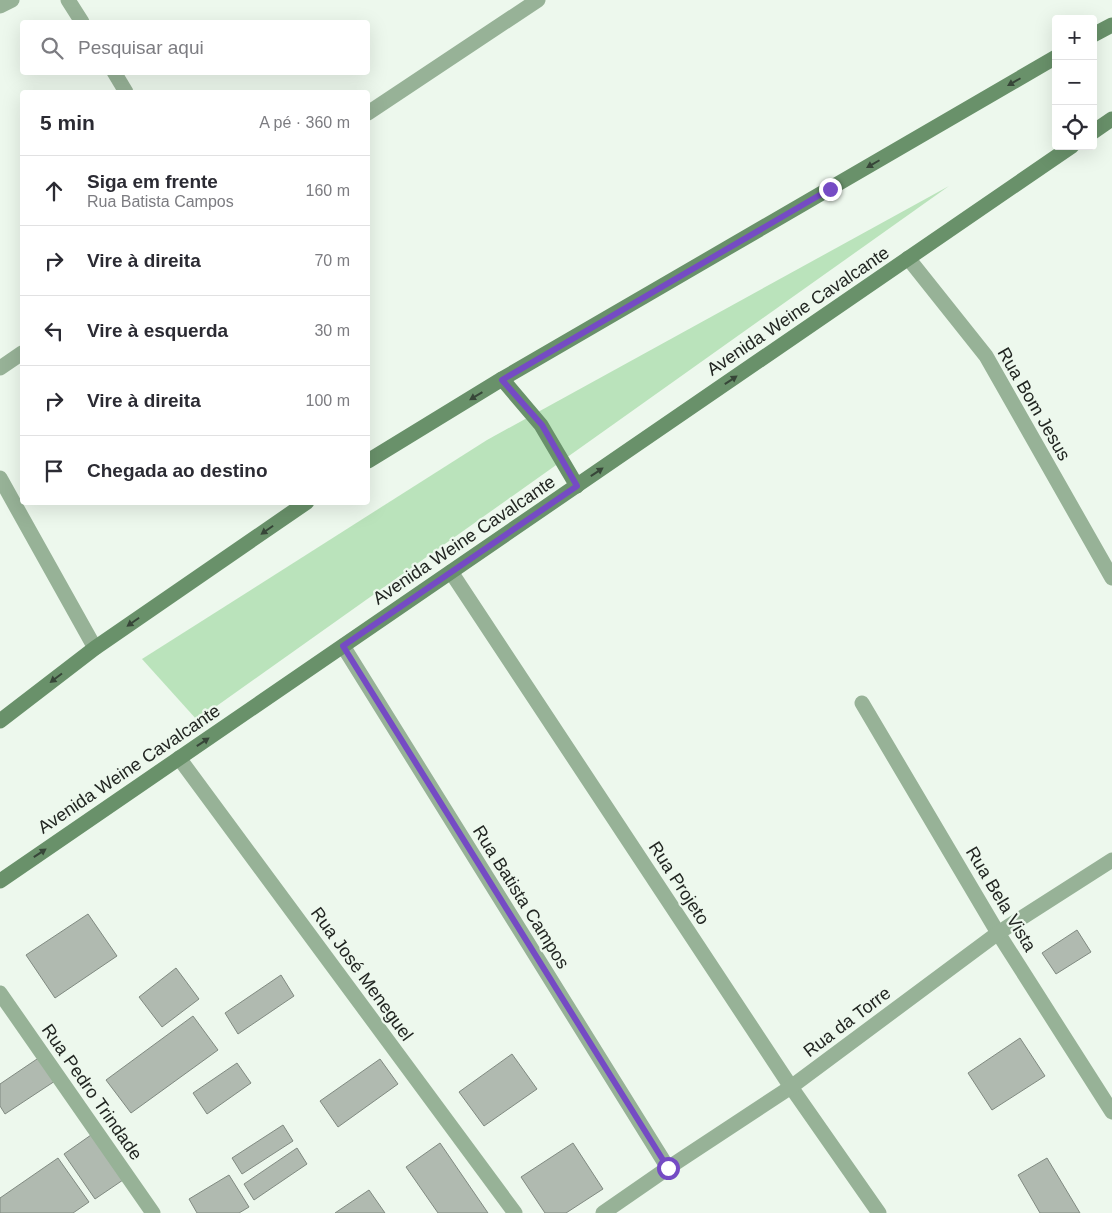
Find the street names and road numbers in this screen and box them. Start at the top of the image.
street label: Avenida Weine Cavalcante [703,242,893,380]
street label: Rua Bom Jesus [994,344,1074,464]
street label: Avenida Weine Cavalcante [369,471,559,609]
street label: Avenida Weine Cavalcante [34,700,224,838]
street label: Rua Batista Campos [469,822,573,972]
street label: Rua Projeto [645,838,713,928]
street label: Rua Bela Vista [962,843,1041,956]
street label: Rua José Meneguel [307,903,417,1045]
street label: Rua da Torre [800,983,894,1061]
street label: Rua Pedro Trindade [38,1020,146,1164]

